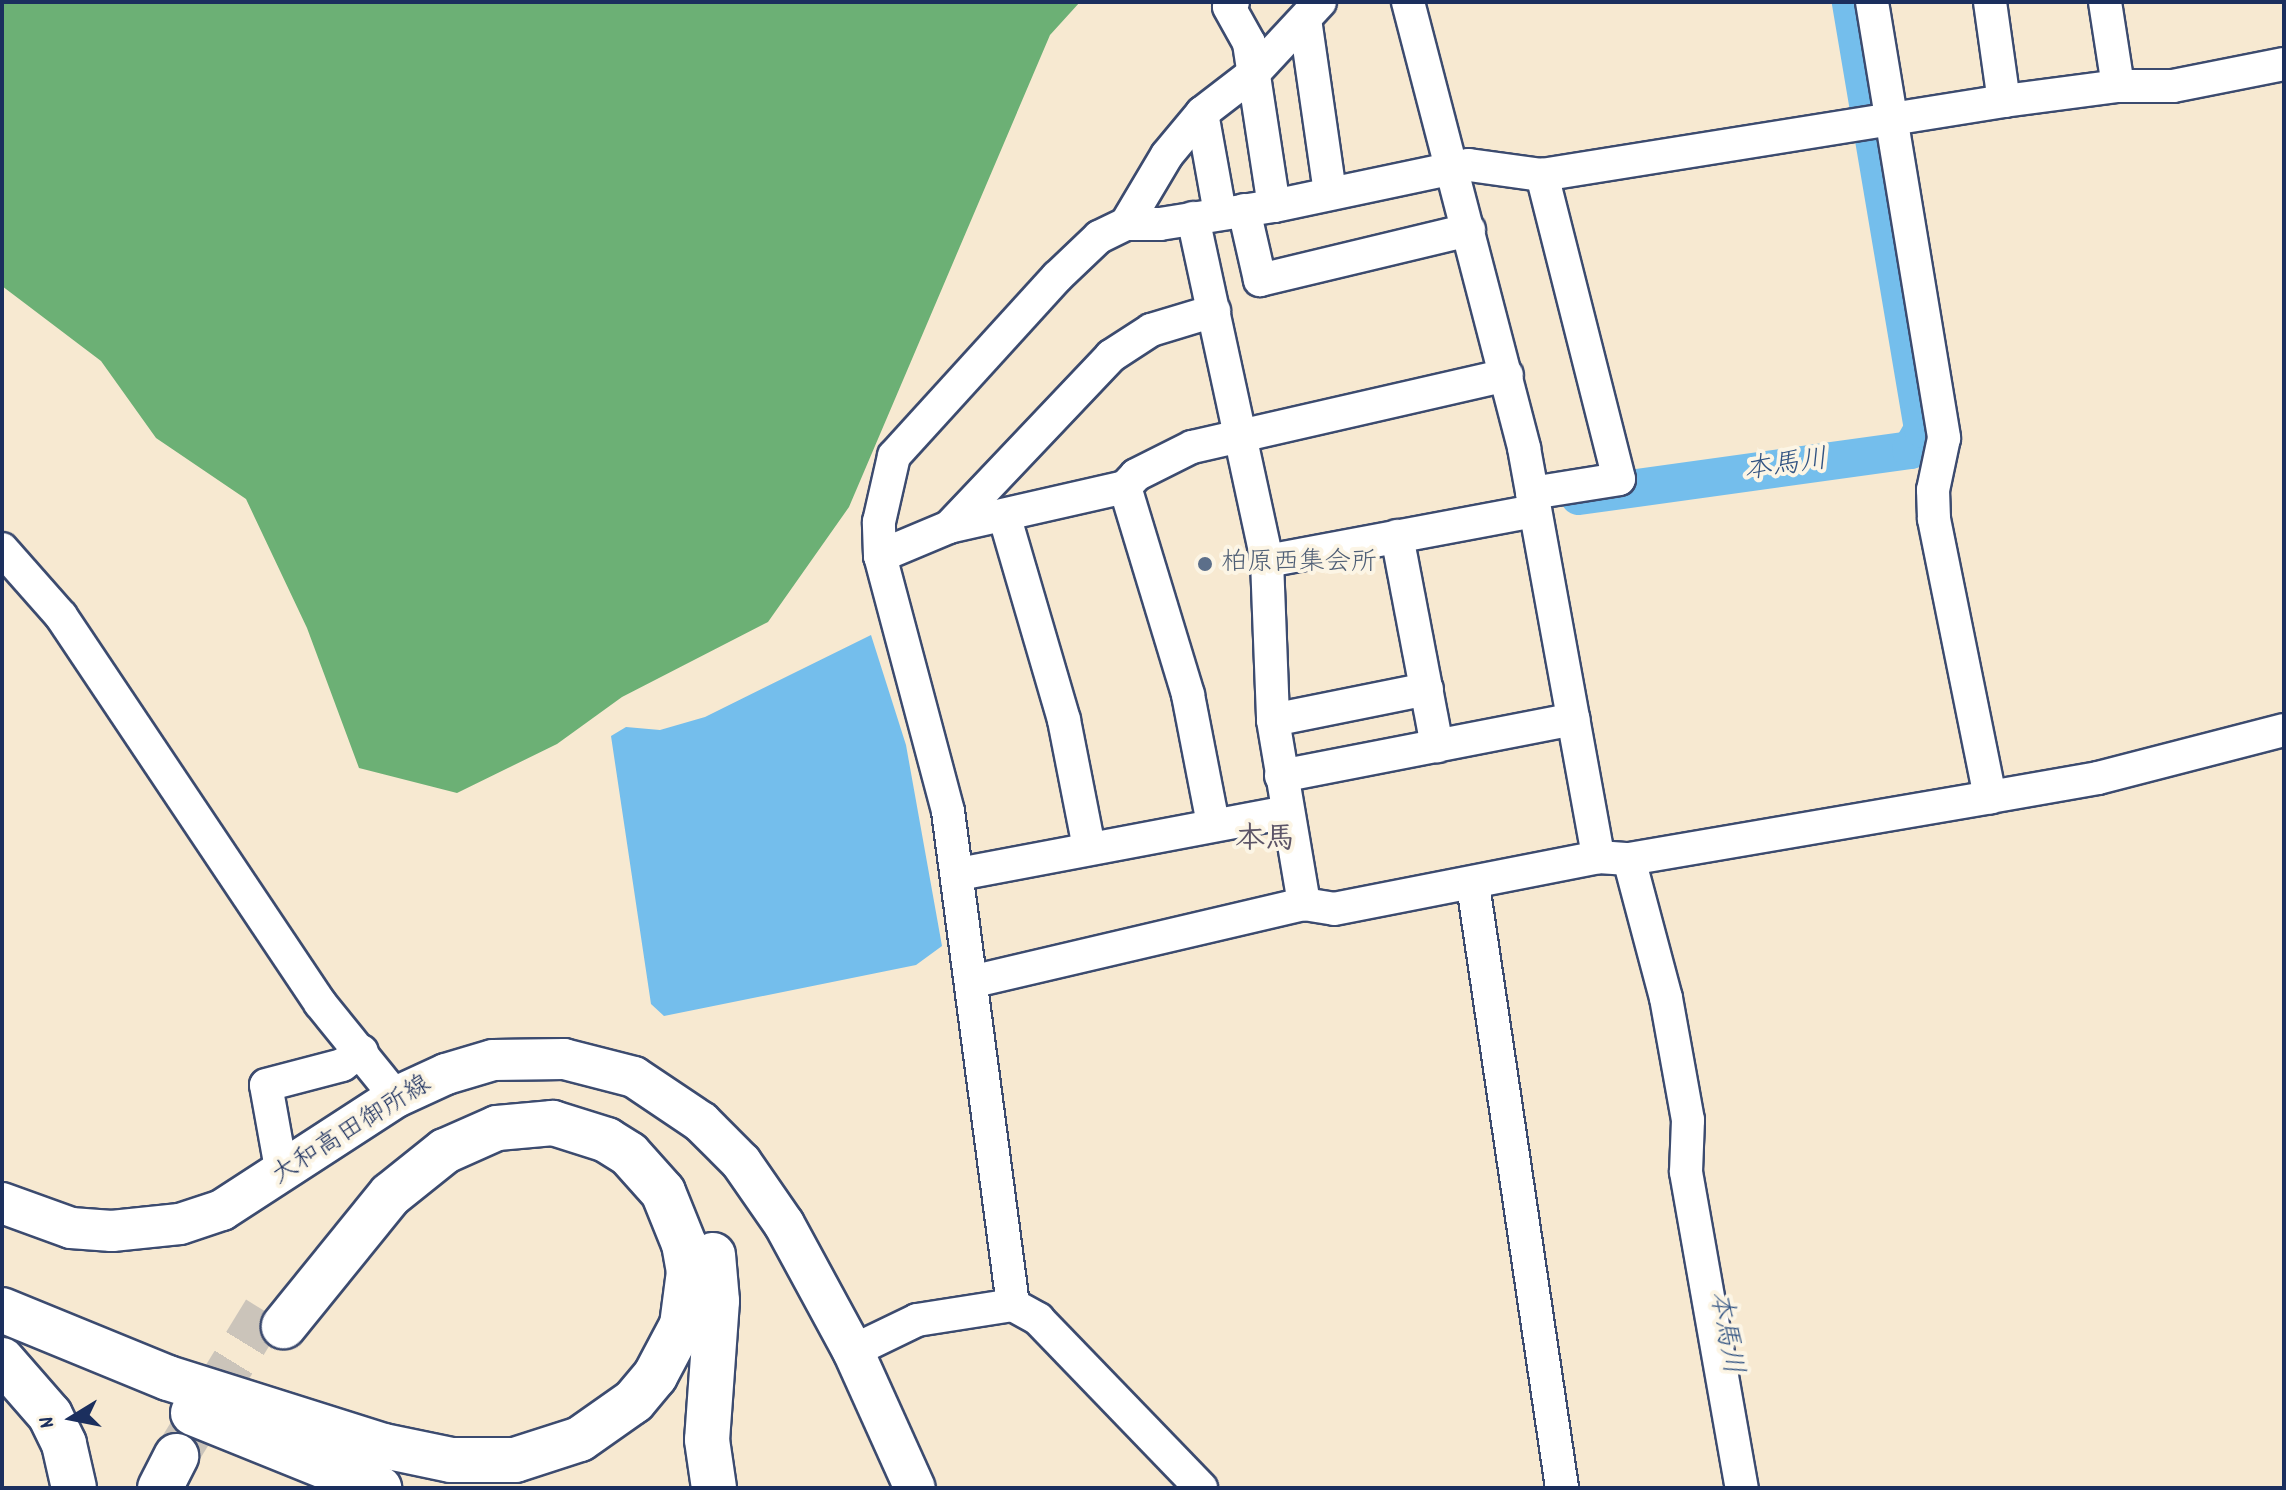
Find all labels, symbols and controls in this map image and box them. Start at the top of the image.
water label: 本馬川 [1742,445,1830,489]
place label: 柏原西集会所 [1221,548,1377,580]
marker: 柏原西集会所 [1196,555,1214,573]
district label: 本馬 [1235,824,1295,860]
street label: 大和高田御所線 [267,1070,437,1192]
water label: 本馬川 [1700,1289,1748,1377]
north arrow [32,1378,112,1458]
text: N [32,1414,64,1430]

